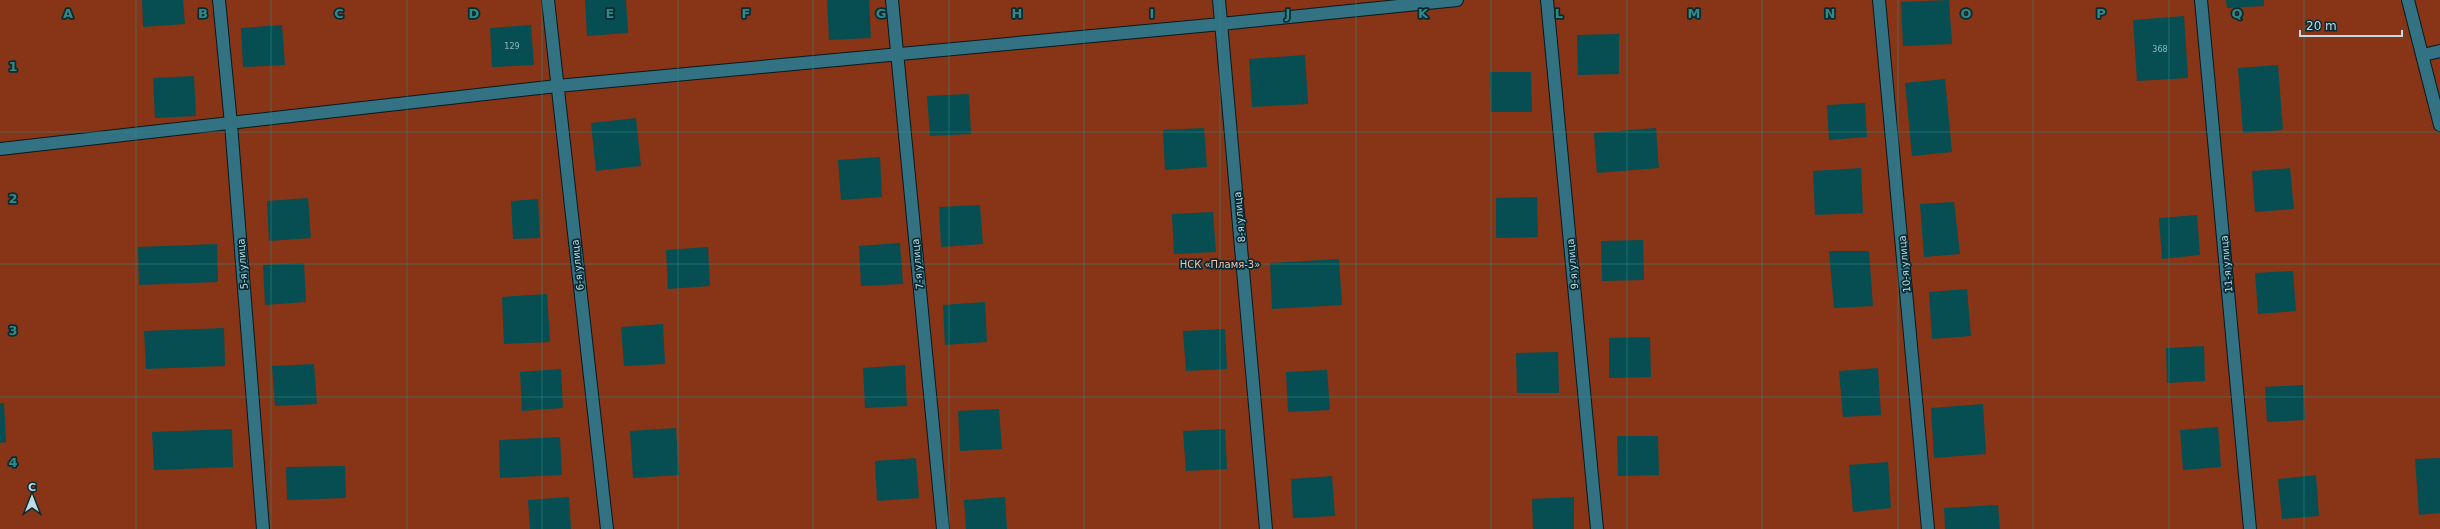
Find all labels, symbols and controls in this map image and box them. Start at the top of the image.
text: A [63,6,73,21]
text: B [198,6,208,21]
text: C [334,6,344,21]
text: D [469,6,480,21]
text: E [606,6,614,21]
text: F [742,6,750,21]
text: G [876,6,886,21]
text: H [1012,6,1022,21]
text: I [1150,6,1154,21]
text: J [1285,6,1290,21]
text: K [1418,6,1429,21]
text: L [1555,6,1563,21]
text: M [1688,6,1700,21]
text: N [1825,6,1835,21]
text: O [1960,6,1972,21]
text: P [2096,6,2106,21]
text: Q [2231,6,2243,21]
scale bar [2300,12,2402,38]
text: 20 m [2306,19,2337,33]
house number: 129 [504,42,520,51]
house number: 368 [2152,45,2168,54]
text: 1 [8,59,18,74]
text: 2 [8,191,18,206]
street label: 8-я улица [1232,191,1247,243]
street label: 10-я улица [1897,235,1912,293]
street label: 11-я улица [2219,235,2234,293]
street label: 5-я улица [235,238,250,290]
street label: 7-я улица [910,238,925,290]
street label: 9-я улица [1565,238,1580,290]
street label: 6-я улица [569,239,586,291]
park label: НСК «Пламя-3» [1180,259,1260,270]
text: 3 [8,323,18,338]
text: 4 [8,455,18,470]
north arrow [12,477,52,517]
text: С [28,481,36,494]

